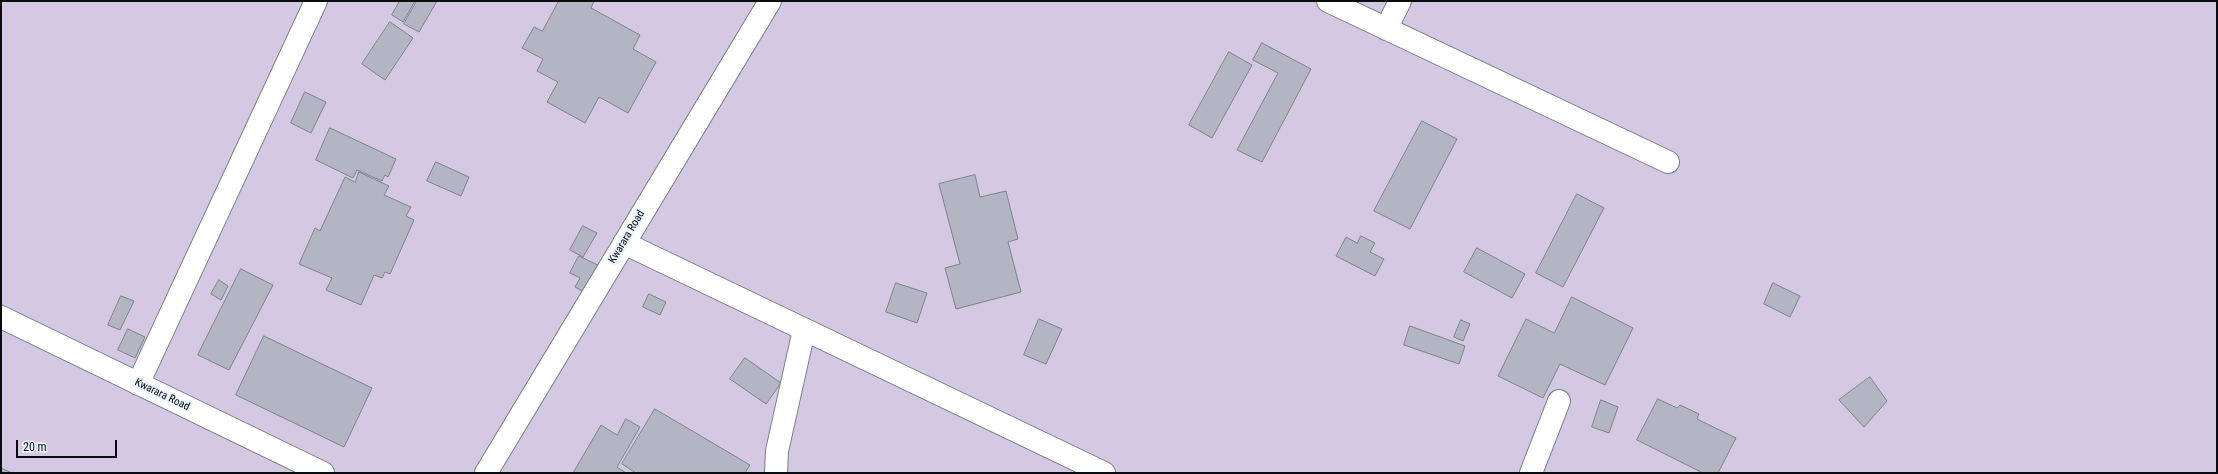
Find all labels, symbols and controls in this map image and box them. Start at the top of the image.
street label: Kwarara Road [606,208,648,266]
street label: Kwarara Road [132,376,192,414]
scale bar [18,432,119,458]
text: 20 m [23,440,47,454]

